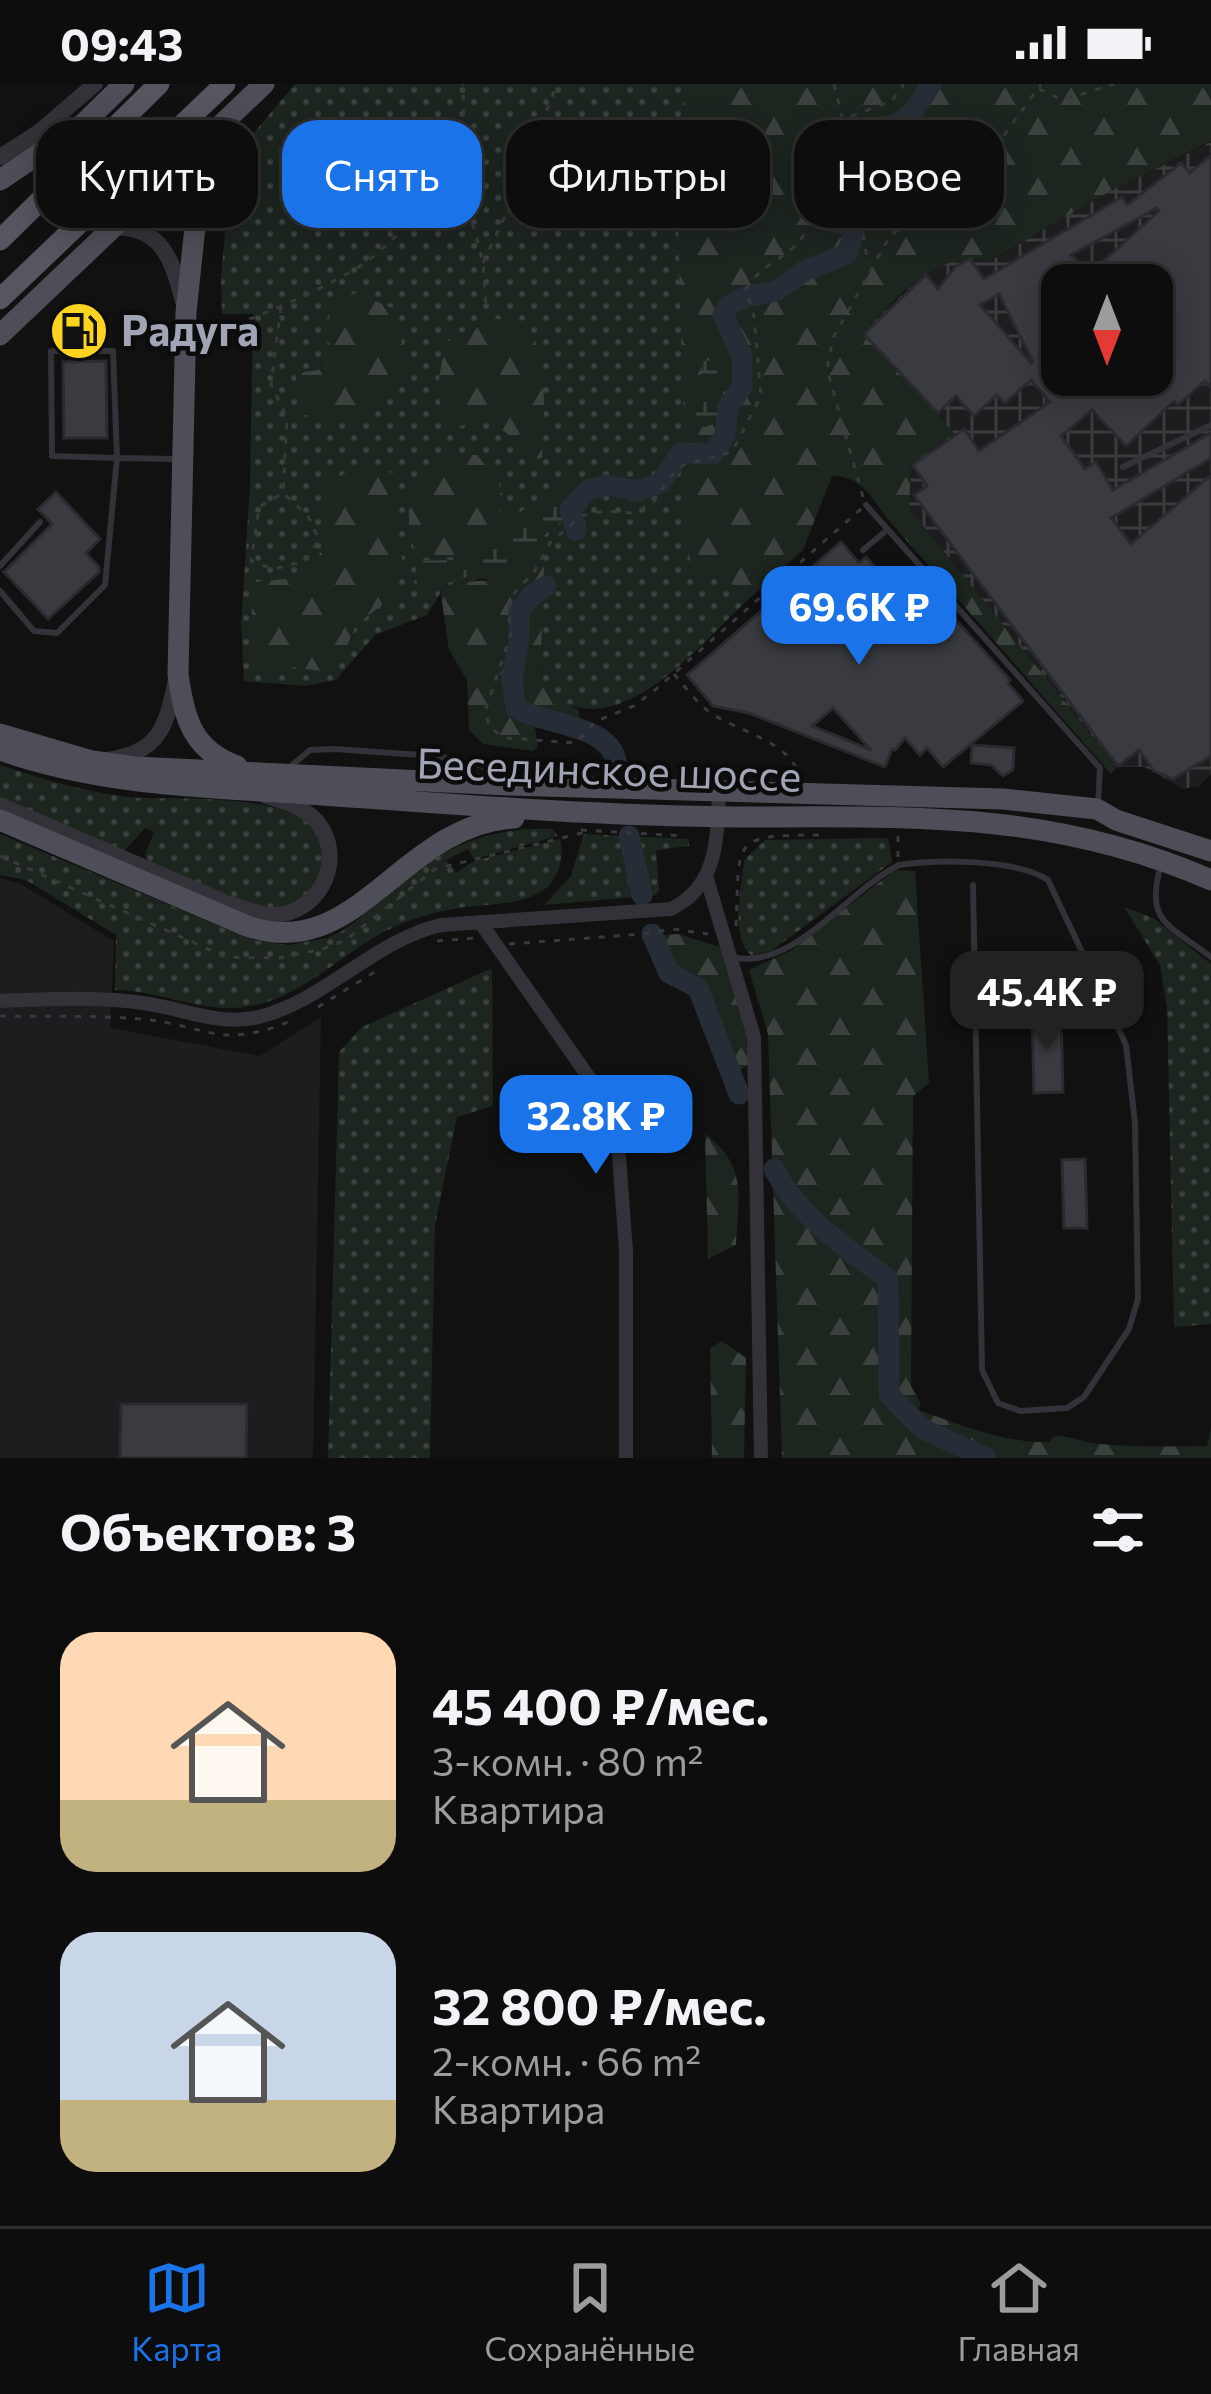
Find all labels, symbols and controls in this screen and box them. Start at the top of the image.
text: 09:43 [60,15,183,70]
chip: Купить [36,120,258,228]
chip: Снять [282,120,482,228]
chip: Фильтры [506,120,770,228]
chip: Новое [794,120,1004,228]
north arrow [1041,264,1173,396]
map controls [1041,264,1173,396]
fuel station icon: Радуга [48,300,110,362]
place label: Радуга [121,303,259,355]
pin: 69.6K ₽ [748,566,970,668]
text: 69.6K ₽ [788,581,930,629]
street label: Бесединское шоссе [416,735,802,801]
pin: 45.4K ₽ [936,951,1158,1053]
text: 45.4K ₽ [977,966,1117,1014]
pin: 32.8K ₽ [485,1075,707,1177]
text: 32.8K ₽ [527,1090,665,1138]
icon: filters [1085,1497,1151,1563]
text: Объектов: 3 [60,1499,356,1562]
text: 45 400 ₽/мес. [432,1673,769,1736]
icon: home [156,1680,300,1824]
text: 3-комн. · 80 m² [432,1736,704,1784]
text: Квартира [432,1784,605,1832]
text: 32 800 ₽/мес. [432,1973,767,2036]
icon: home [156,1980,300,2124]
text: 2-комн. · 66 m² [432,2036,701,2084]
text: Квартира [432,2084,605,2132]
tab: Карта [131,2255,222,2368]
tab: Сохранённые [484,2255,695,2368]
tab: Главная [957,2255,1080,2368]

